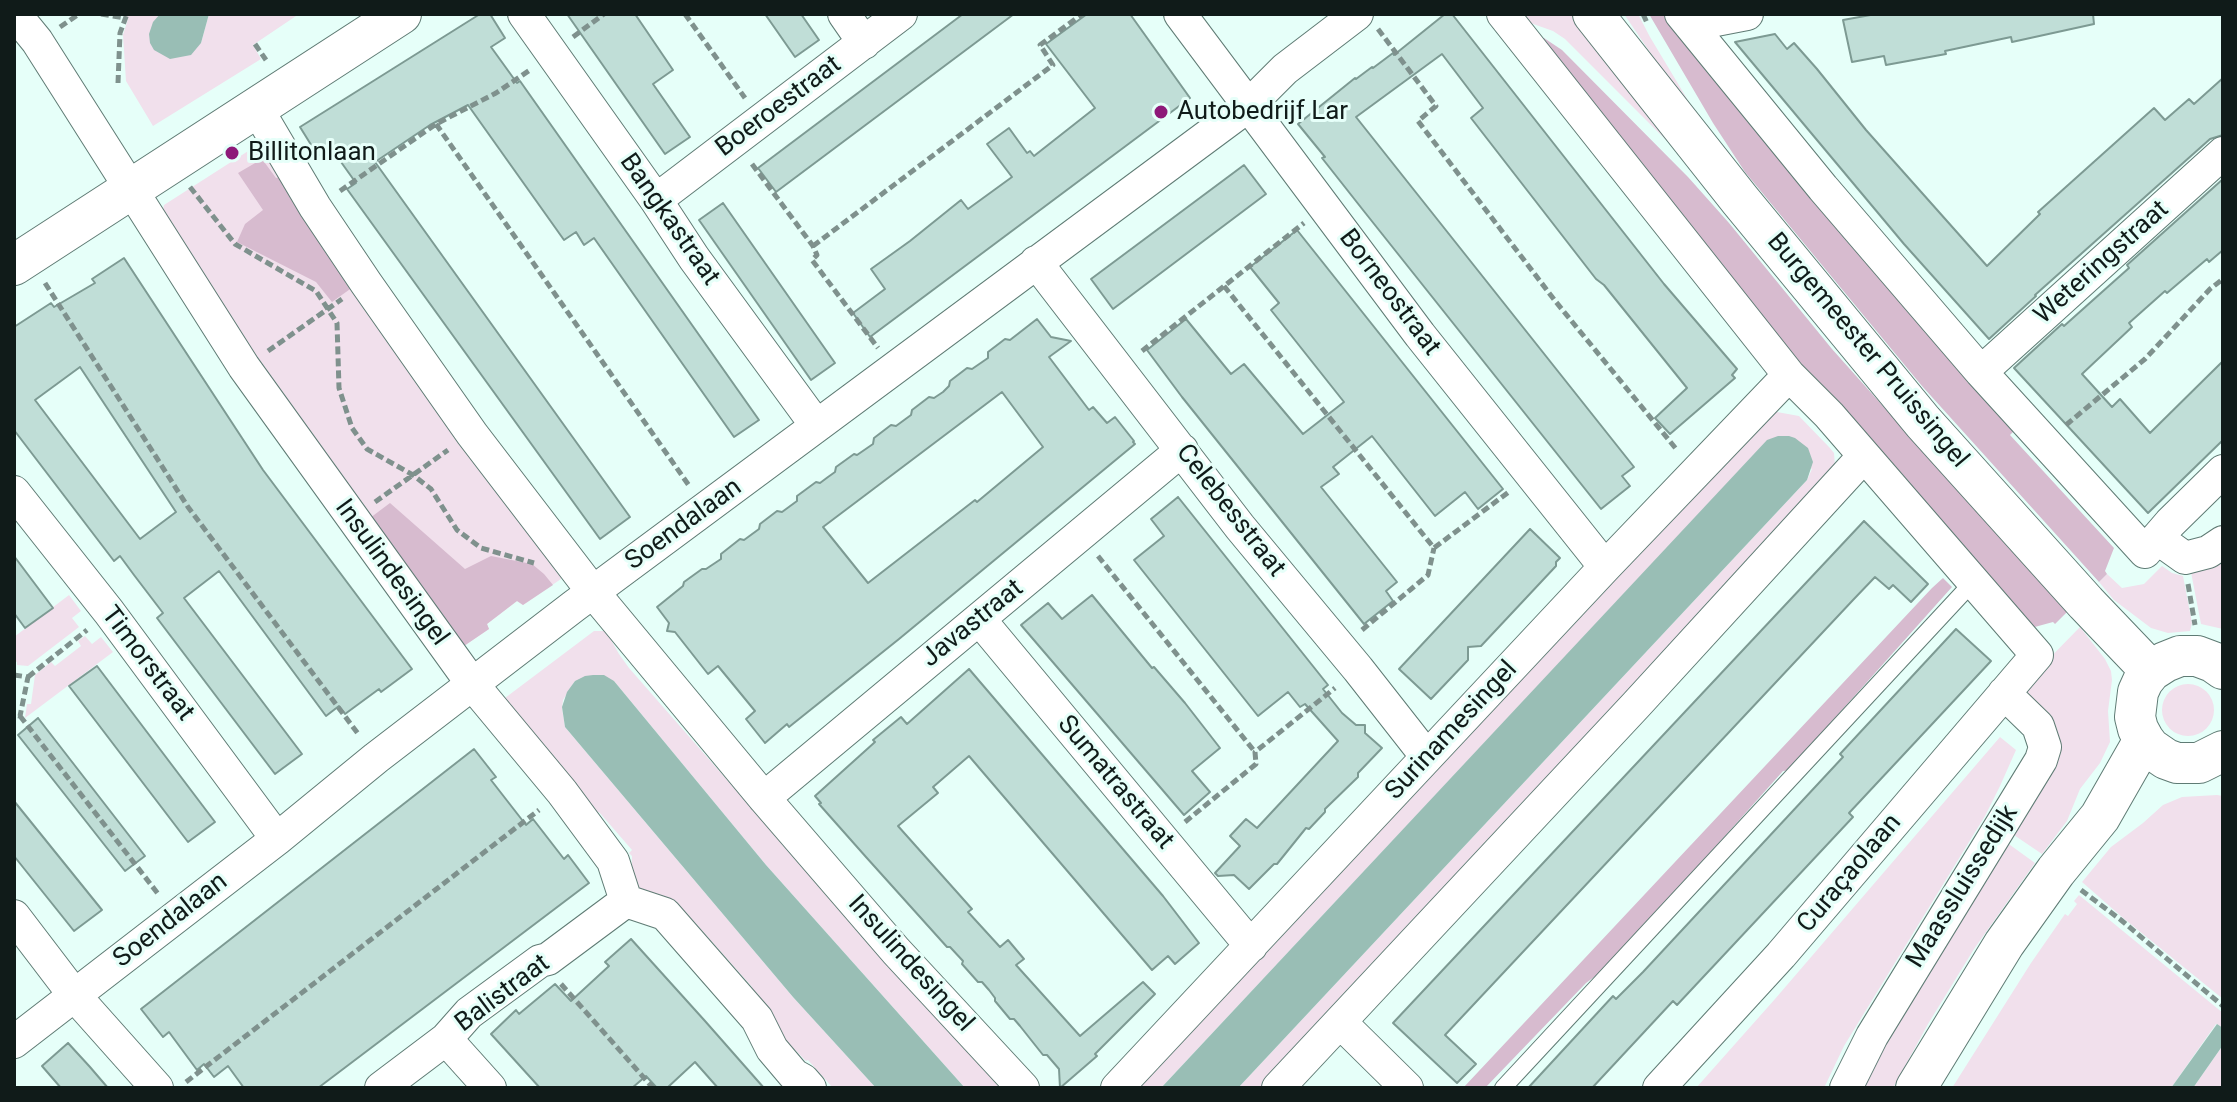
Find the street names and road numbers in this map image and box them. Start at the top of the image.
street label: Boeroestraat [710,50,848,164]
street label: Bangkastraat [612,148,726,292]
street label: Weteringstraat [2028,195,2176,331]
street label: Borneostraat [1331,224,1447,362]
street label: Burgemeester Pruissingel [1760,227,1974,475]
street label: Celebesstraat [1169,438,1291,584]
street label: Soendalaan [620,472,748,578]
street label: Insulindesingel [327,494,455,652]
street label: Javastraat [916,574,1030,674]
street label: Timorstraat [94,601,200,727]
street label: Surinamesingel [1380,655,1524,807]
street label: Sumatrastraat [1050,710,1180,856]
street label: Maassluissedijk [1901,800,2025,974]
street label: Curaçaolaan [1791,808,1909,940]
street label: Soendalaan [108,867,234,975]
street label: Insulindesingel [840,889,980,1039]
street label: Balistraat [450,948,556,1040]

